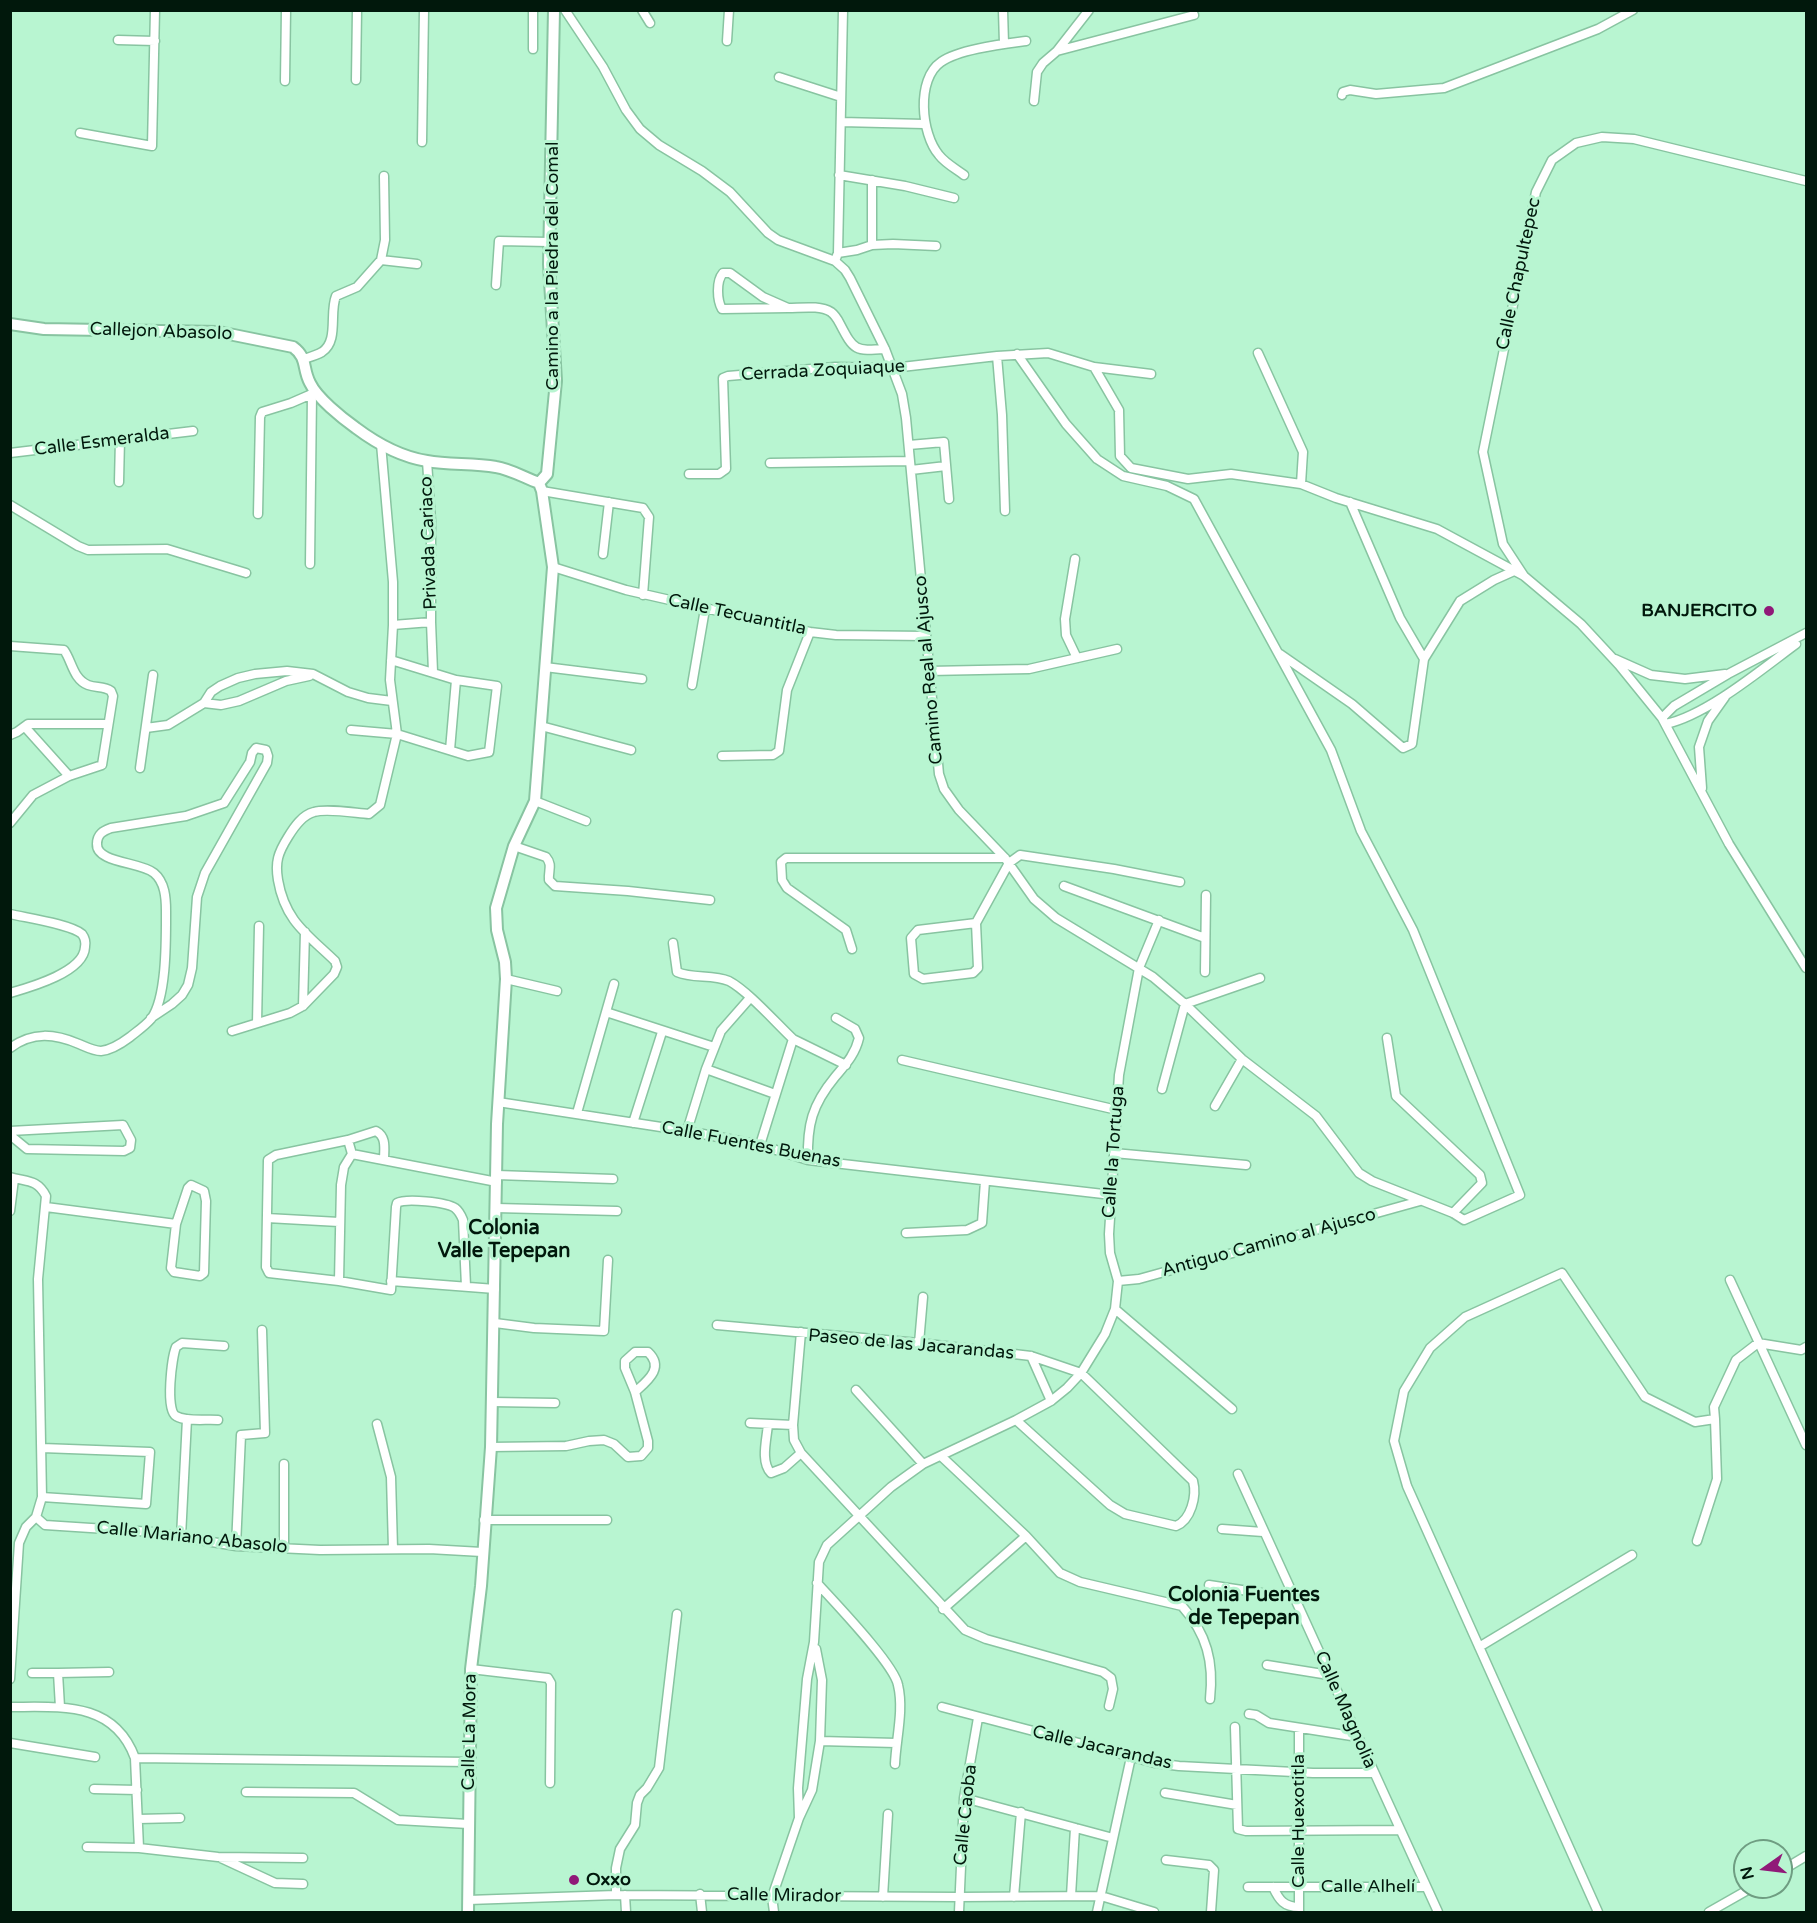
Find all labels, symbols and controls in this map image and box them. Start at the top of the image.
street label: Camino a la Piedra del Comal [542,142,564,390]
street label: Calle Chapultepec [1492,196,1546,352]
street label: Callejon Abasolo [89,319,233,345]
street label: Cerrada Zoquiaque [740,356,906,386]
street label: Calle Esmeralda [33,423,171,461]
street label: Privada Cariaco [416,476,442,610]
street label: Camino Real al Ajusco [910,575,948,765]
street label: Calle Tecuantitla [666,590,808,640]
place label: BANJERCITO [1641,600,1757,622]
marker: BANJERCITO [1762,604,1776,618]
street label: Calle la Tortuga [1099,1085,1129,1219]
street label: Calle Fuentes Buenas [660,1117,842,1173]
street label: Antiguo Camino al Ajusco [1160,1204,1378,1282]
district label: Colonia Valle Tepepan [438,1217,570,1264]
street label: Paseo de las Jacarandas [807,1325,1015,1365]
street label: Calle Mariano Abasolo [95,1517,289,1559]
district label: Colonia Fuentes de Tepepan [1168,1584,1320,1631]
street label: Calle Magnolia [1309,1648,1381,1772]
street label: Calle La Mora [458,1673,482,1791]
street label: Calle Jacarandas [1030,1721,1174,1775]
street label: Calle Huexotitla [1288,1754,1310,1888]
street label: Calle Caoba [950,1763,982,1867]
north arrow [1733,1839,1793,1899]
text: N [1736,1864,1759,1882]
place label: Oxxo [586,1869,631,1891]
marker: Oxxo [567,1873,581,1887]
street label: Calle Alhelí [1321,1876,1415,1898]
street label: Calle Mirador [727,1884,841,1908]

